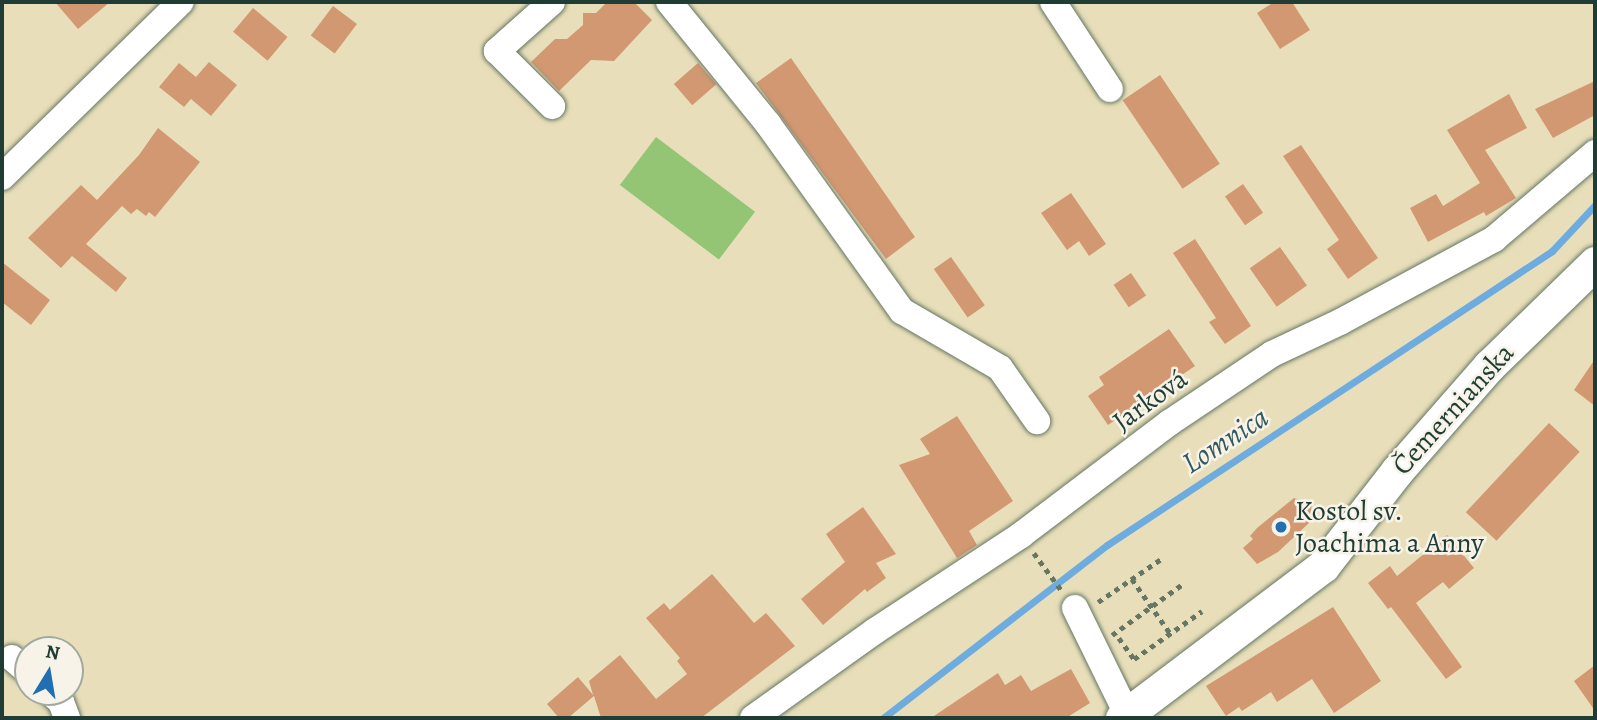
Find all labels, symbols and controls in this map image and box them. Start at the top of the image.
street label: Čemernianska [1385,336,1521,482]
street label: Jarková [1106,362,1194,438]
water label: Lomnica [1175,399,1275,481]
place label: Kostol sv. Joachima a Anny [1295,494,1484,560]
marker: Kostol sv. Joachima a Anny [1273,519,1289,535]
north arrow [14,636,84,706]
text: N [43,638,62,666]

